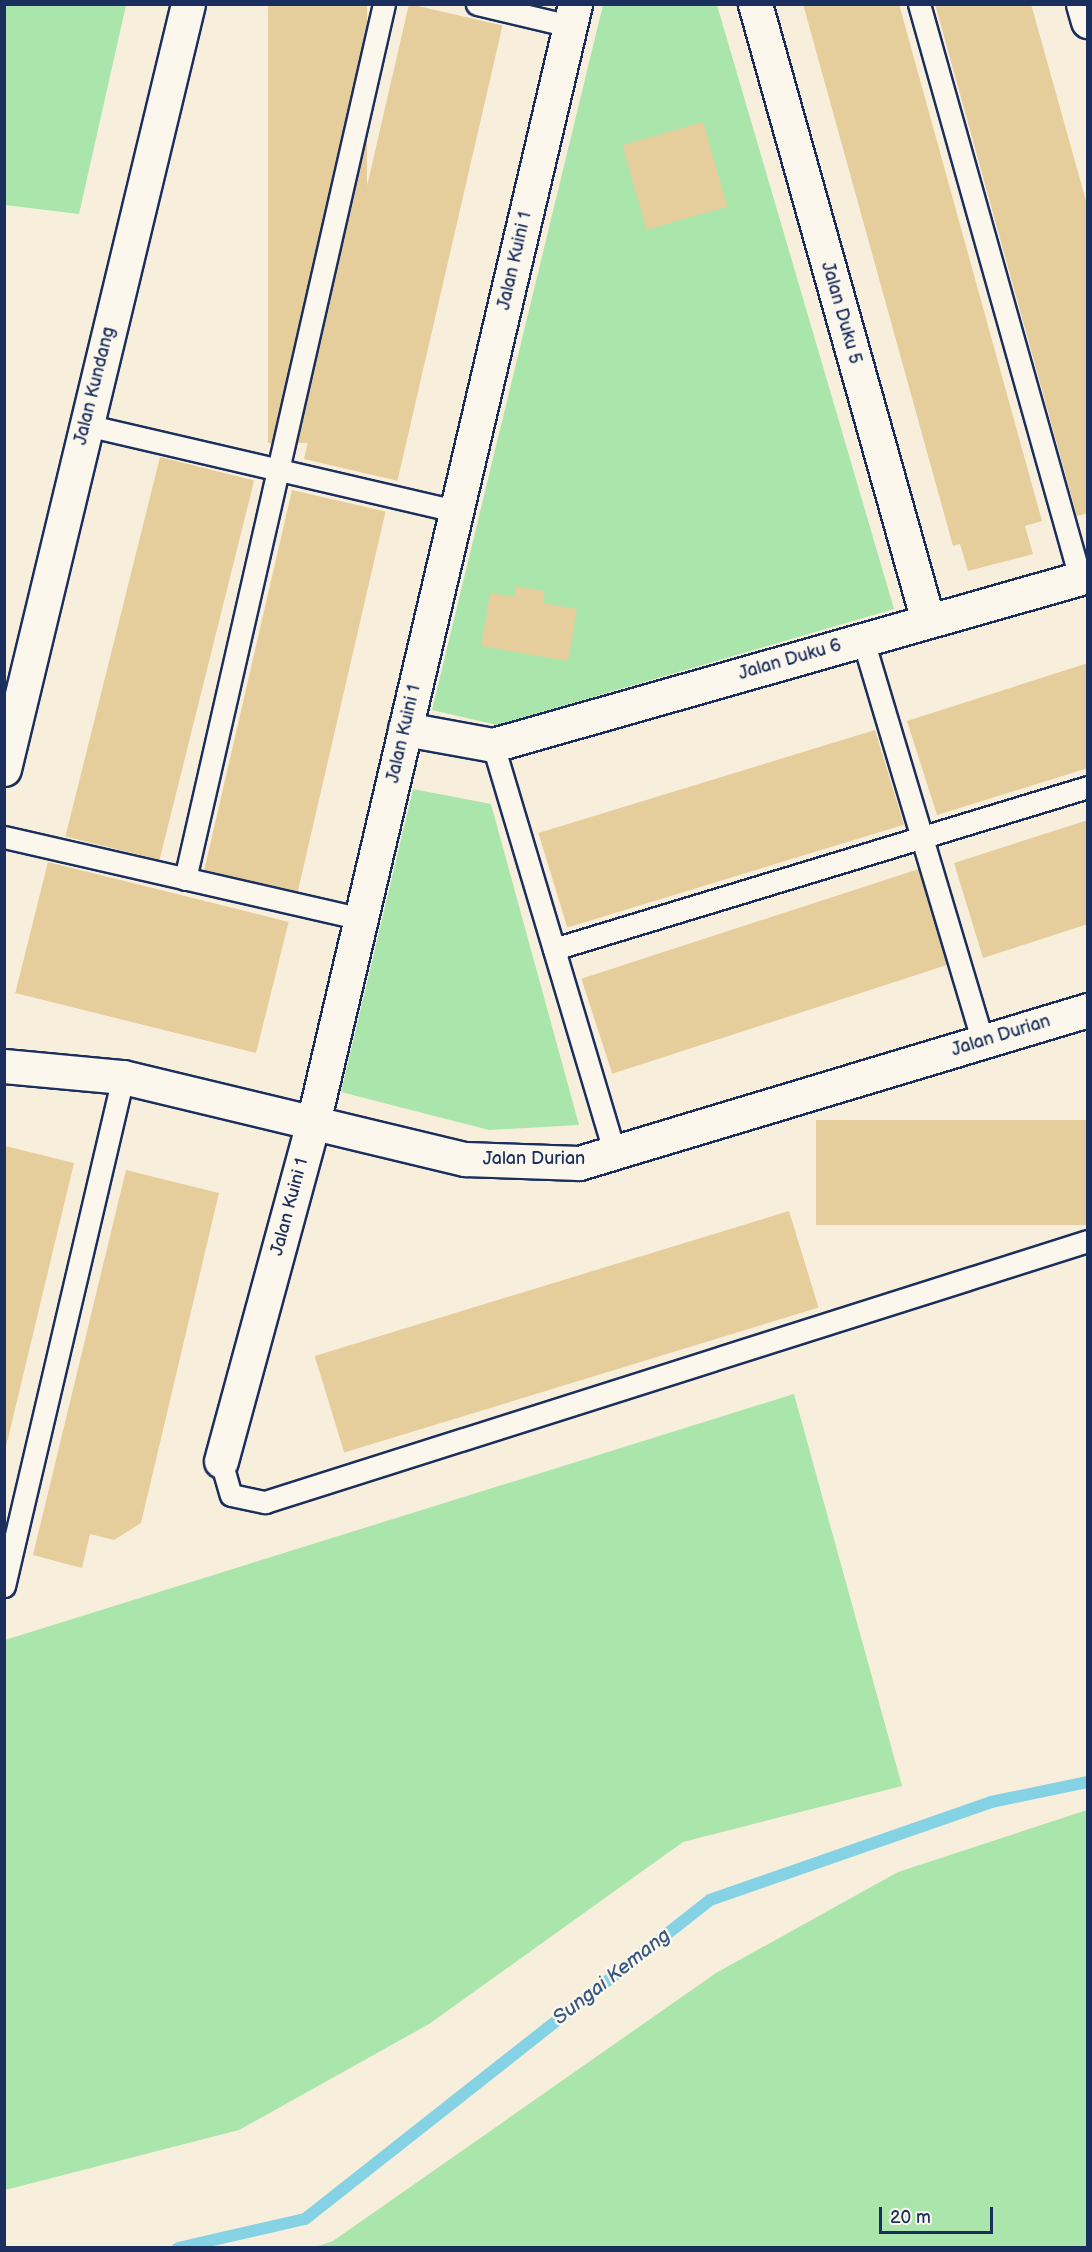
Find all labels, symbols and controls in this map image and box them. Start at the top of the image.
street label: Jalan Kuini 1 [493,210,537,312]
street label: Jalan Duku 5 [816,259,866,367]
street label: Jalan Kundang [70,325,120,447]
street label: Jalan Duku 6 [736,635,844,685]
street label: Jalan Kuini 1 [382,683,426,785]
street label: Jalan Durian [949,1011,1053,1061]
street label: Jalan Durian [483,1148,585,1170]
street label: Jalan Kuini 1 [267,1156,313,1258]
water label: Sungai Kemang [549,1924,675,2030]
scale bar [882,2195,996,2233]
text: 20 m [890,2207,931,2228]

